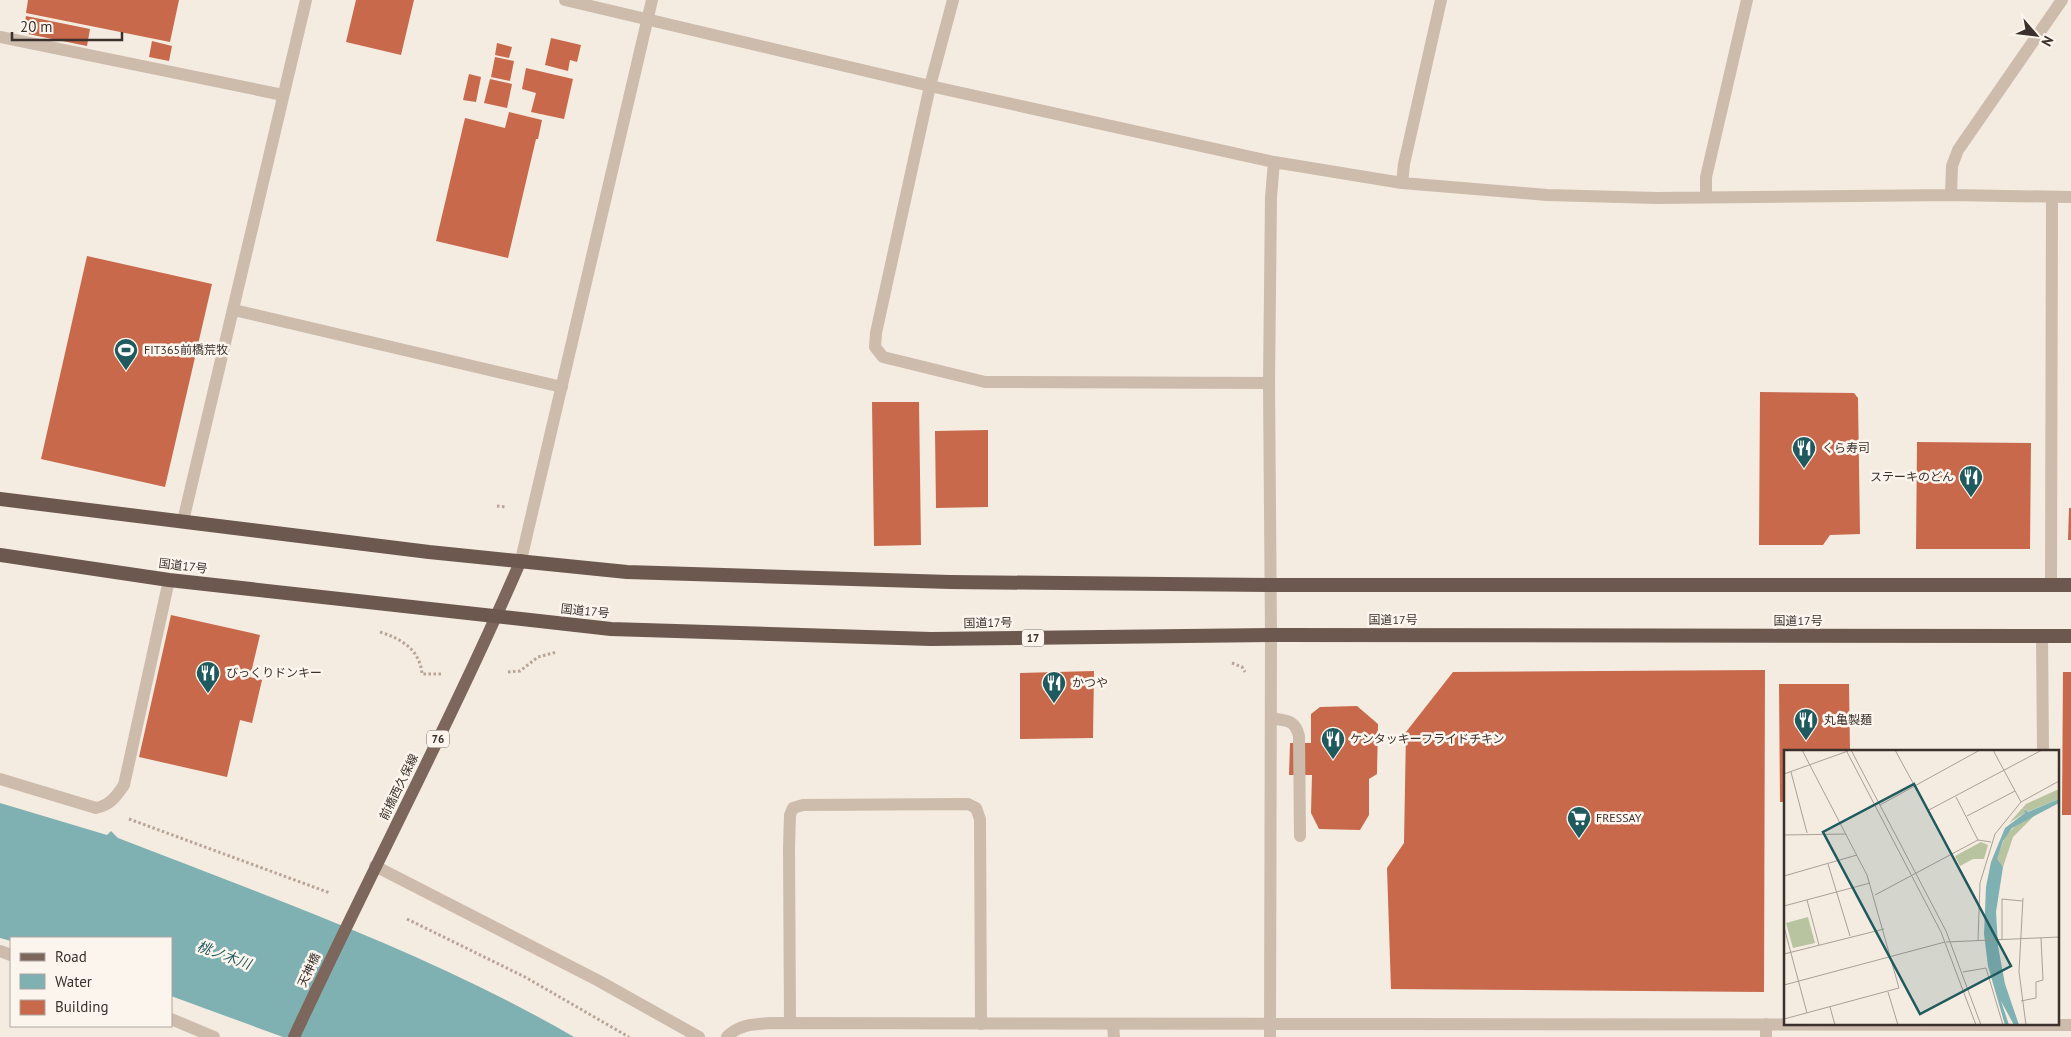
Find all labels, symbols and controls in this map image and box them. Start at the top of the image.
scale bar [12,10,122,42]
north arrow [2011,10,2061,60]
text: 20 m [20,17,53,36]
text: N [2037,33,2058,49]
sports icon: FIT365前橋荒牧 [113,337,139,371]
place label: FIT365前橋荒牧 [144,342,228,357]
restaurant icon: くら寿司 [1791,435,1817,469]
place label: くら寿司 [1822,440,1870,455]
restaurant icon: ステーキのどん [1958,464,1984,498]
place label: ステーキのどん [1870,469,1954,484]
street label: 国道17号 [158,555,208,576]
street label: 国道17号 [560,600,610,621]
street label: 国道17号 [1368,612,1418,627]
street label: 国道17号 [1773,613,1823,628]
street label: 国道17号 [963,615,1013,630]
road number: 17 [1022,630,1044,646]
restaurant icon: びっくりドンキー [195,660,221,694]
place label: びっくりドンキー [226,665,322,680]
restaurant icon: かつや [1041,670,1067,704]
place label: かつや [1072,675,1108,690]
restaurant icon: 丸亀製麺 [1793,707,1819,741]
place label: 丸亀製麺 [1824,712,1872,727]
restaurant icon: ケンタッキーフライドチキン [1320,726,1346,760]
road number: 76 [427,731,449,748]
place label: ケンタッキーフライドチキン [1350,731,1505,746]
inset map [1784,750,2058,1024]
street label: 前橋西久保線 [376,751,421,822]
supermarket icon: FRESSAY [1566,805,1592,839]
place label: FRESSAY [1596,810,1642,825]
legend [10,937,172,1027]
water label: 桃ノ木川 [195,937,255,974]
text: Road [55,947,87,966]
street label: 天神橋 [294,950,323,989]
text: Water [55,972,92,991]
text: Building [55,997,109,1016]

